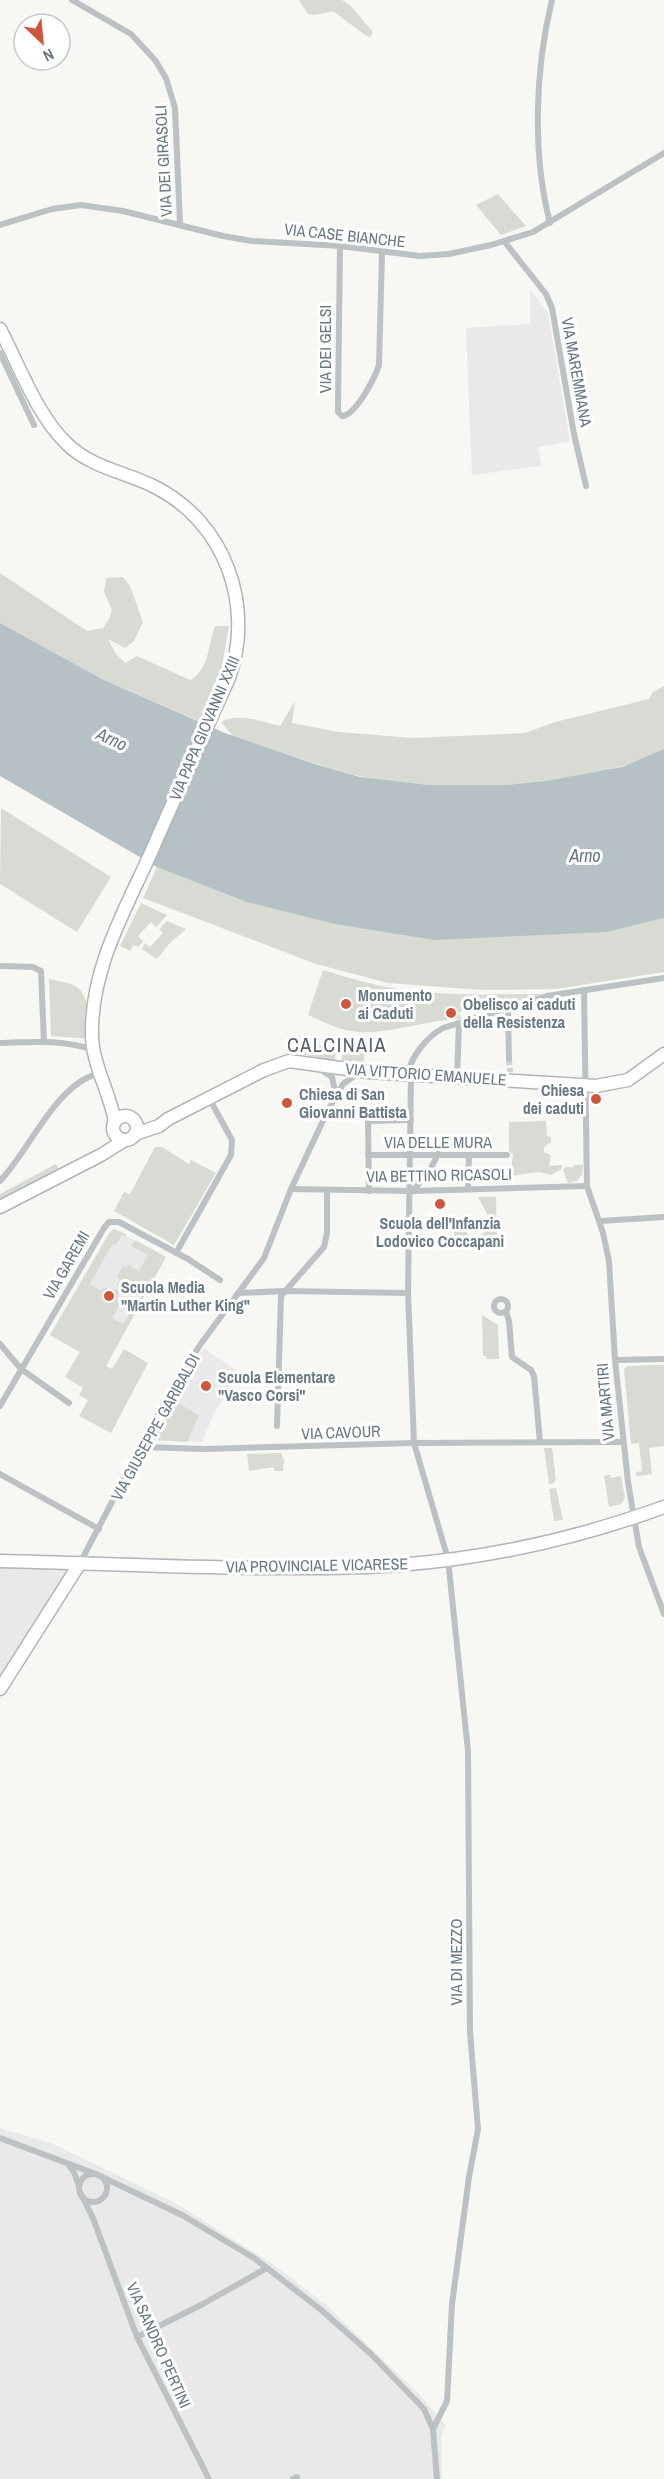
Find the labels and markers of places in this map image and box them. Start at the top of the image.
place label: Monumento ai Caduti [358,984,432,1024]
place label: Obelisco ai caduti della Resistenza [463,993,575,1033]
marker: Monumento ai Caduti [339,997,353,1011]
marker: Obelisco ai caduti della Resistenza [444,1006,458,1020]
place label: Chiesa dei caduti [523,1079,585,1119]
place label: Chiesa di San Giovanni Battista [299,1083,408,1123]
marker: Chiesa dei caduti [589,1092,603,1106]
marker: Chiesa di San Giovanni Battista [280,1096,294,1110]
marker: Scuola dell'Infanzia Lodovico Coccapani [433,1197,447,1211]
place label: Scuola dell'Infanzia Lodovico Coccapani [376,1212,504,1252]
place label: Scuola Media "Martin Luther King" [121,1276,250,1316]
marker: Scuola Media "Martin Luther King" [102,1289,116,1303]
place label: Scuola Elementare "Vasco Corsi" [218,1366,335,1406]
marker: Scuola Elementare "Vasco Corsi" [199,1379,213,1393]

